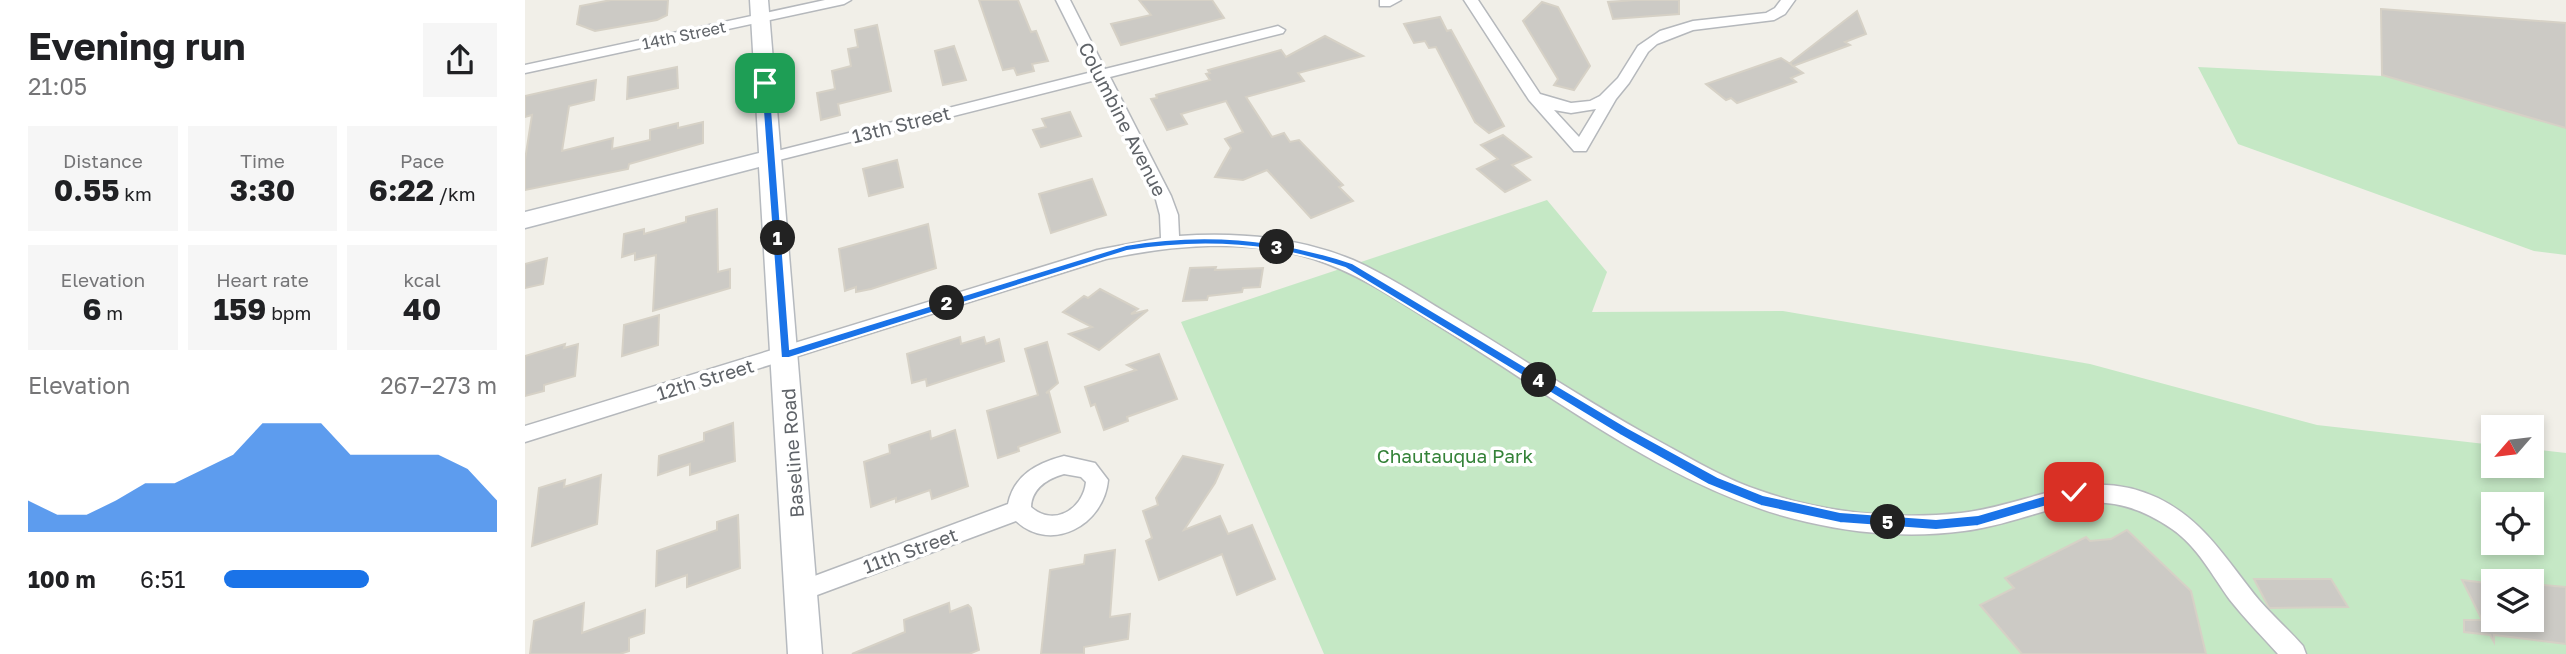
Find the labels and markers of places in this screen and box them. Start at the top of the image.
pin [735,53,795,113]
pin: 1 [761,220,795,256]
pin: 3 [1259,230,1295,264]
pin: 2 [929,286,965,320]
pin: 4 [1521,362,1557,398]
pin [2044,462,2104,522]
pin: 5 [1871,504,1905,540]

